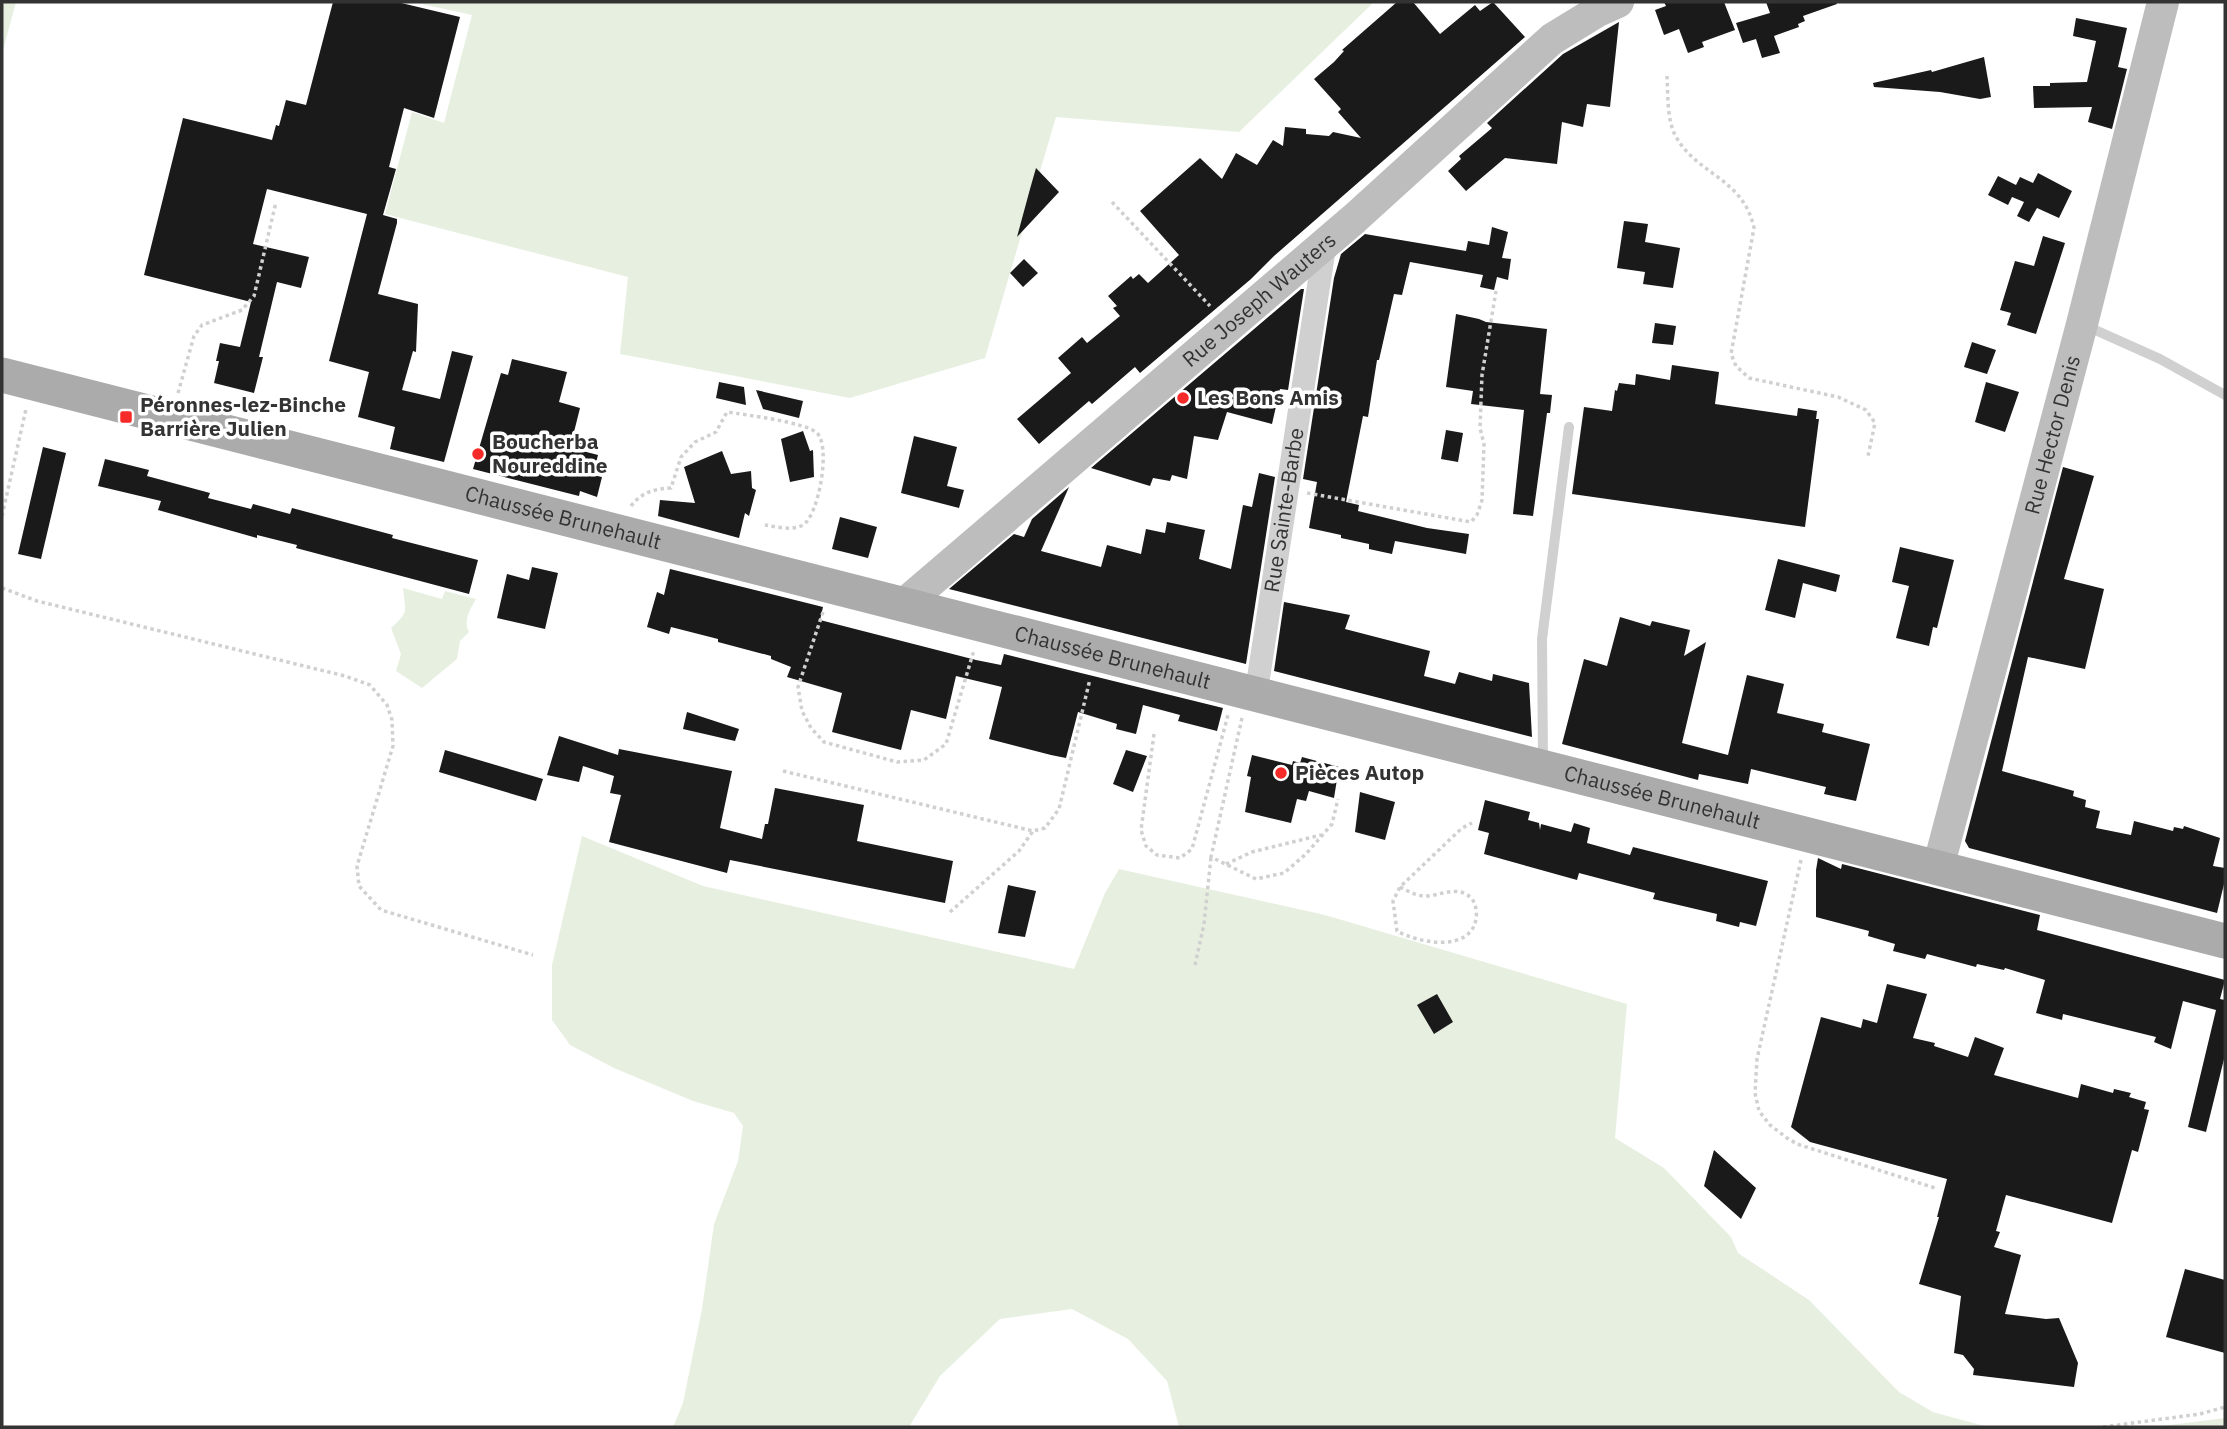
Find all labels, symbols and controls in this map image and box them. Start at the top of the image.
street label: Rue Joseph Wauters [1176,226,1341,373]
street label: Rue Hector Denis [2017,352,2086,517]
place label: Les Bons Amis [1197,383,1339,411]
place label: Péronnes-lez-Binche Barrière Julien [140,390,346,442]
marker: Les Bons Amis [1175,390,1191,406]
marker: Péronnes-lez-Binche Barrière Julien [118,409,134,425]
street label: Rue Sainte-Barbe [1257,426,1310,594]
place label: Boucherba Noureddine [492,427,608,479]
marker: Boucherba Noureddine [470,446,486,462]
street label: Chaussée Brunehault [462,478,664,555]
street label: Chaussée Brunehault [1012,618,1214,695]
place label: Pièces Autop [1295,758,1424,786]
street label: Chaussée Brunehault [1561,758,1763,835]
marker: Pièces Autop [1273,765,1289,781]

